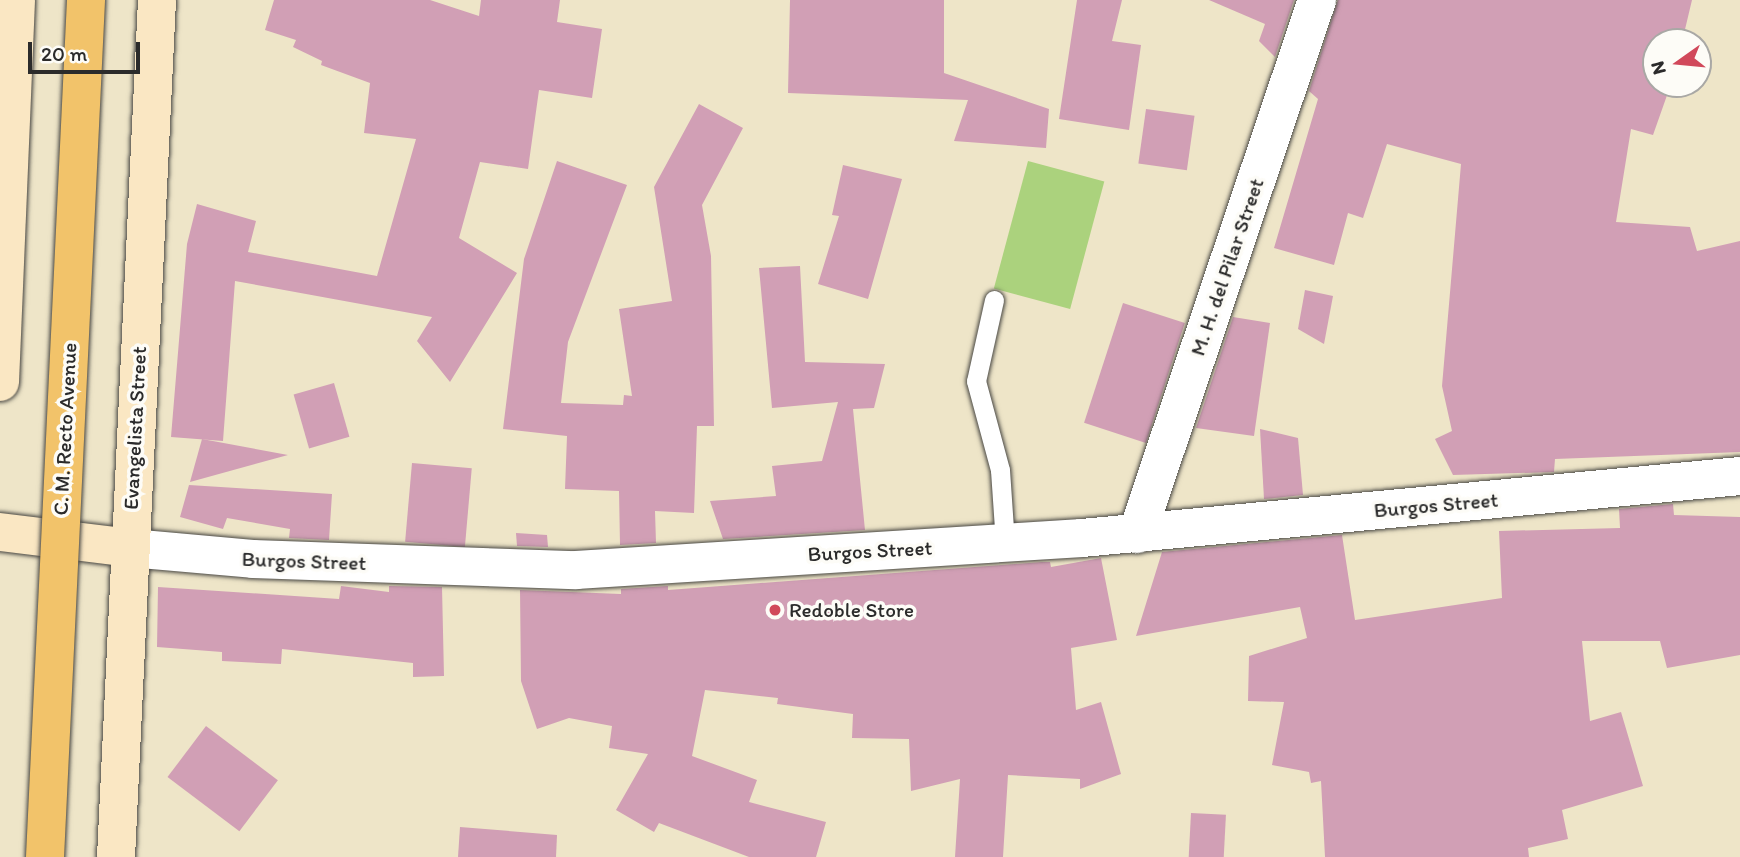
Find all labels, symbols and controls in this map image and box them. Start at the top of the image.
scale bar [32,28,144,72]
north arrow [1642,28,1712,98]
text: 20 m [41,41,87,66]
text: N [1645,59,1671,77]
street label: M. H. del Pilar Street [1185,176,1269,358]
street label: C. M. Recto Avenue [48,343,82,515]
street label: Evangelista Street [118,346,152,510]
street label: Burgos Street [1373,487,1499,523]
street label: Burgos Street [807,535,933,567]
street label: Burgos Street [241,546,367,576]
place label: Redoble Store [789,597,914,623]
marker: Redoble Store [767,602,783,618]

